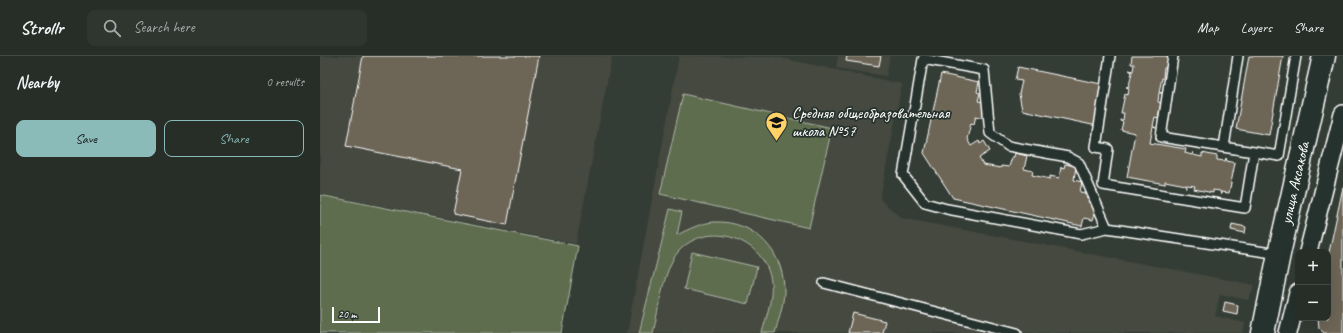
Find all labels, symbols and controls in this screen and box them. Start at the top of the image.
search box [87,10,367,46]
text: Strollr [20,16,63,40]
icon: search [101,17,123,39]
text: Search here [133,18,195,37]
text: Map [1197,19,1219,36]
text: Layers [1241,19,1272,36]
text: Share [1294,19,1323,36]
text: Nearby [16,72,59,93]
text: 0 results [266,74,304,90]
place label: Средняя общеобразовательная школа №57 [792,103,951,141]
school or university icon: Средняя общеобразовательная школа №57 [764,109,790,142]
button: Save [16,120,156,157]
button: Share [164,120,304,157]
street label: улица Аксакова [1276,138,1315,227]
map controls [1295,249,1331,321]
button: + [1295,249,1331,285]
button: − [1295,285,1331,321]
scale bar [332,305,380,324]
text: 20 m [338,307,357,321]

